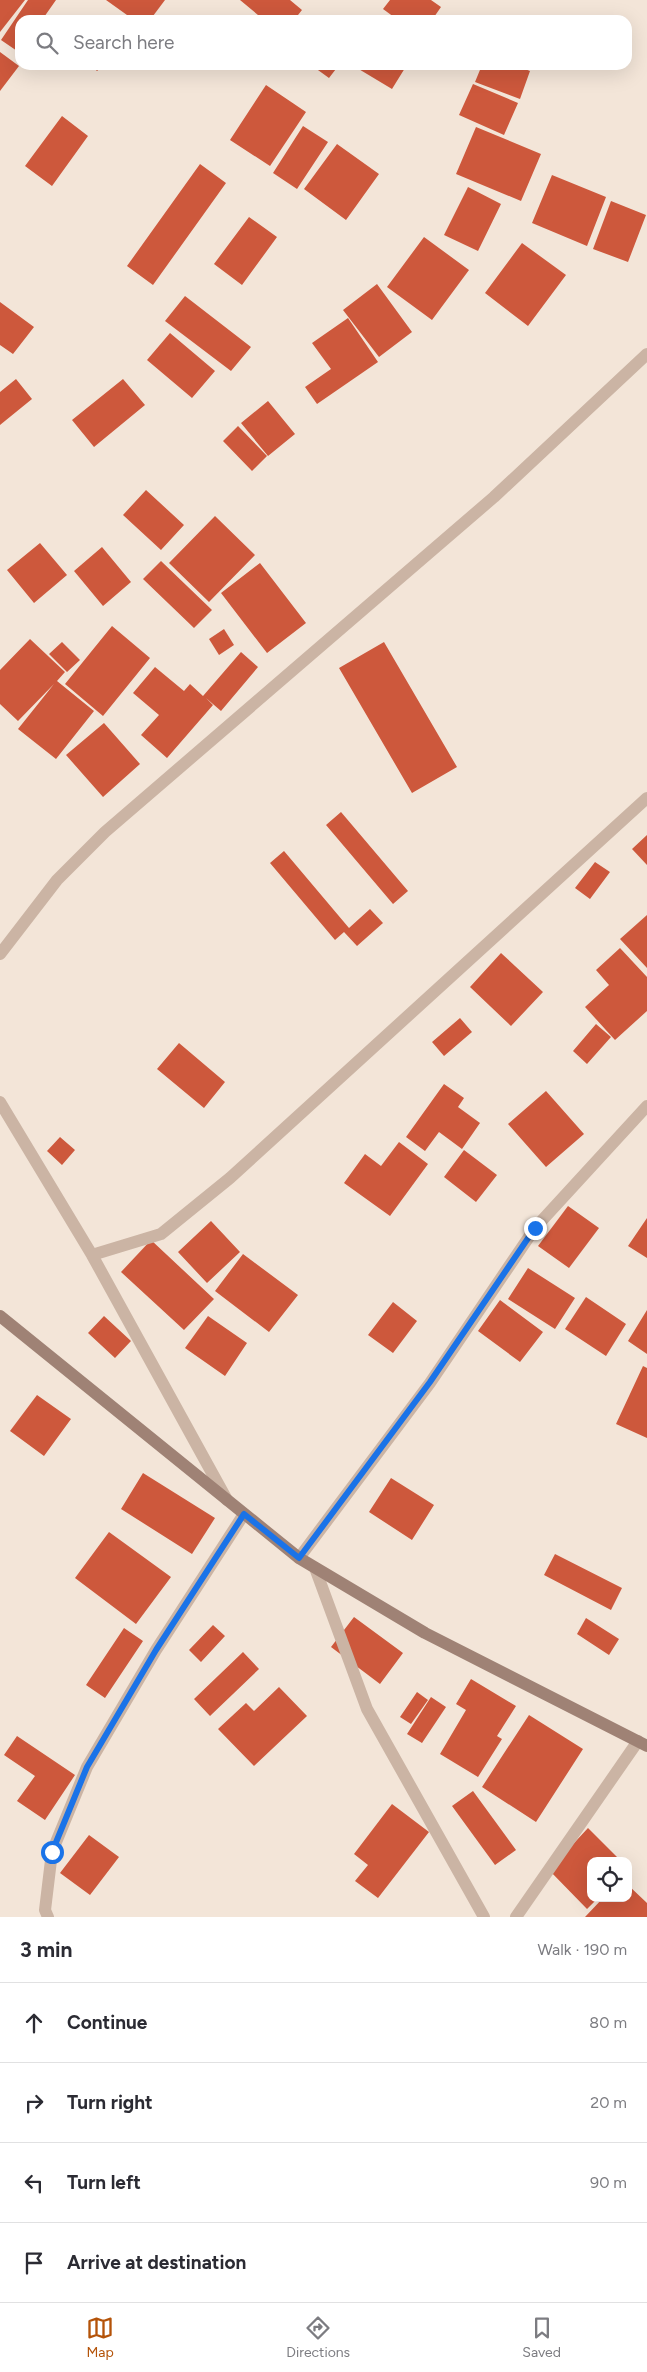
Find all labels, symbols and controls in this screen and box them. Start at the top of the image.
search box [15,15,632,70]
icon: search [33,29,61,57]
text: Search here [73,31,175,54]
route end [524,1217,547,1240]
route start [41,1841,64,1864]
map controls [587,1857,632,1902]
button: locate [587,1857,632,1902]
text: 3 min [20,1937,72,1962]
text: Walk · 190 m [537,1940,627,1959]
icon: ahead [20,2009,48,2037]
text: Continue [67,2011,147,2034]
text: 80 m [589,2013,627,2032]
icon: right [20,2089,48,2117]
text: Turn right [67,2091,153,2114]
text: 20 m [590,2093,627,2112]
icon: left [20,2169,48,2197]
text: Turn left [67,2171,141,2194]
text: 90 m [590,2173,627,2192]
icon: arrive [20,2249,48,2277]
text: Arrive at destination [67,2251,246,2274]
tab: Map [86,2314,114,2361]
tab: Directions [286,2314,350,2361]
tab: Saved [522,2314,561,2361]

